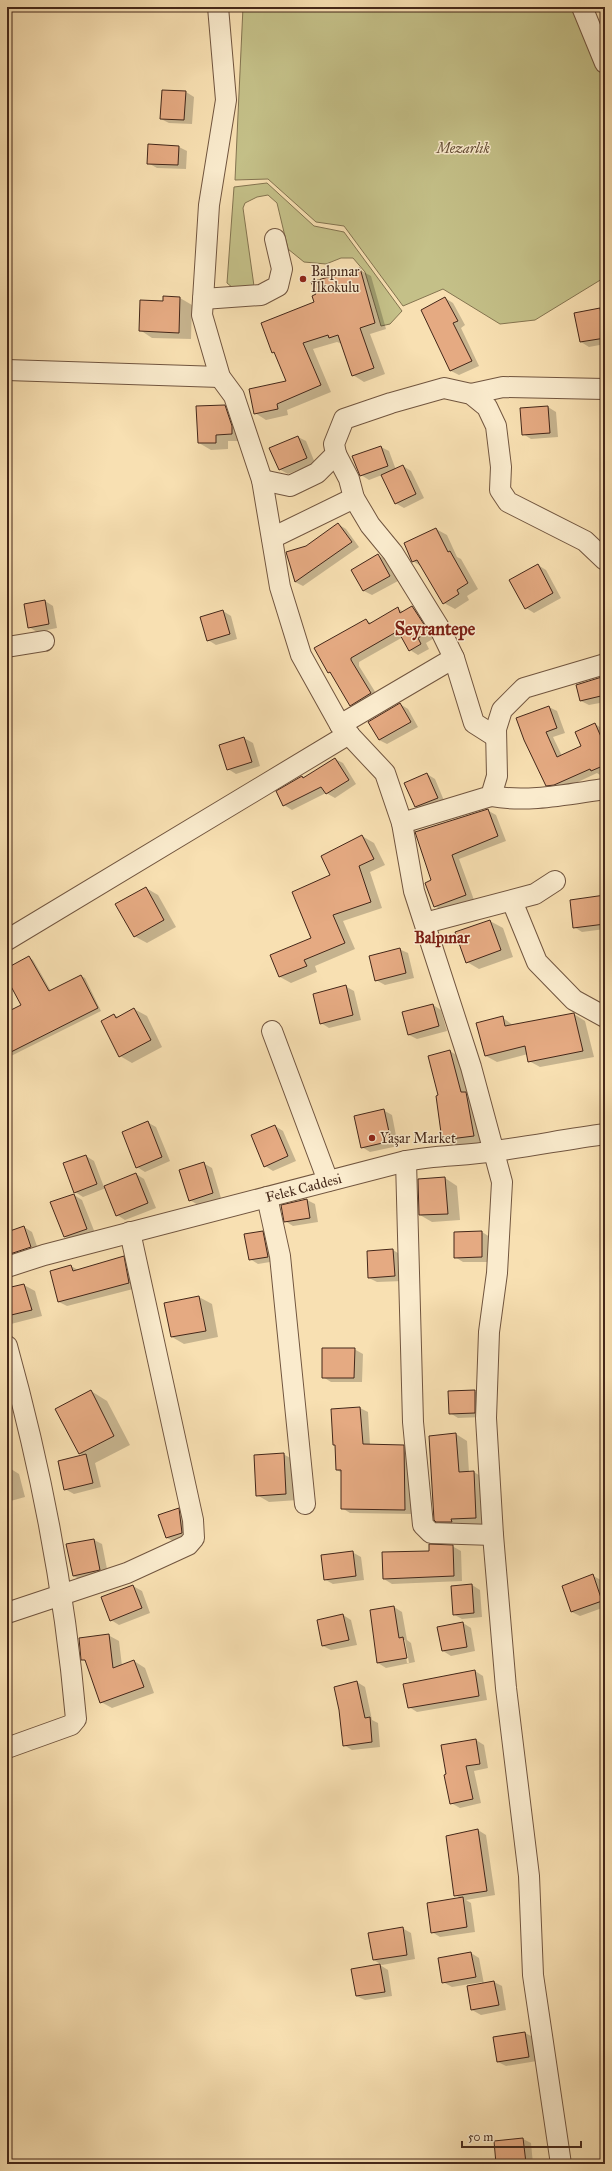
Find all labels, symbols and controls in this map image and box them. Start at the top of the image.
park label: Mezarlık [434,140,490,157]
place label: Balpınar İlkokulu [311,263,360,296]
marker: Balpınar İlkokulu [298,274,308,284]
district label: Seyrantepe [395,618,476,641]
district label: Balpınar [414,928,471,948]
place label: Yaşar Market [380,1130,456,1147]
marker: Yaşar Market [367,1133,377,1143]
street label: Felek Caddesi [264,1170,344,1206]
scale bar [462,2123,581,2149]
text: 50 m [468,2130,493,2144]

